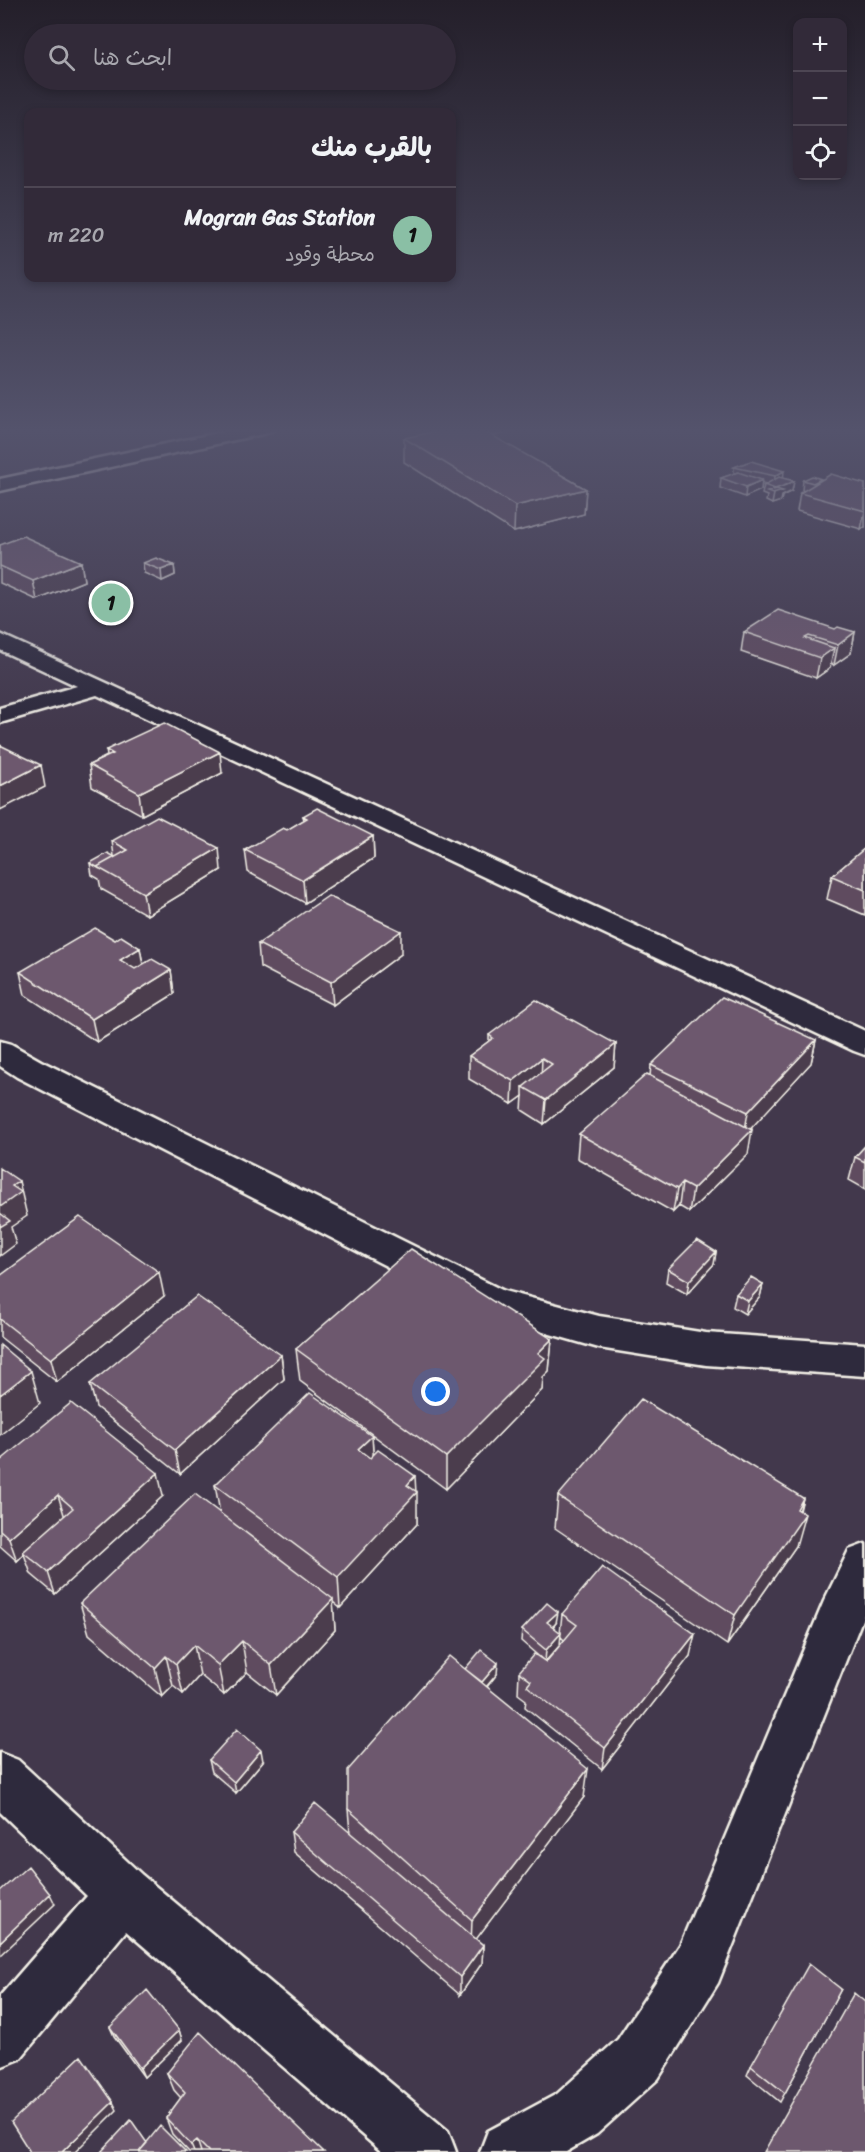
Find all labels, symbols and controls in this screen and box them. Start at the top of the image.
map controls [793,18,847,180]
button: + [793,18,847,72]
search box [24,24,456,90]
text: ابحث هنا [93,38,172,77]
icon: search [45,41,78,74]
button: − [793,72,847,126]
text: بالقرب منك [311,124,432,170]
button: locate [793,126,847,180]
text: Mogran Gas Station [184,198,375,237]
text: 220 m [48,218,104,253]
text: 1 [408,218,417,253]
text: محطة وقود [285,237,375,272]
pin: 1 [92,580,130,626]
your location [421,1377,450,1406]

